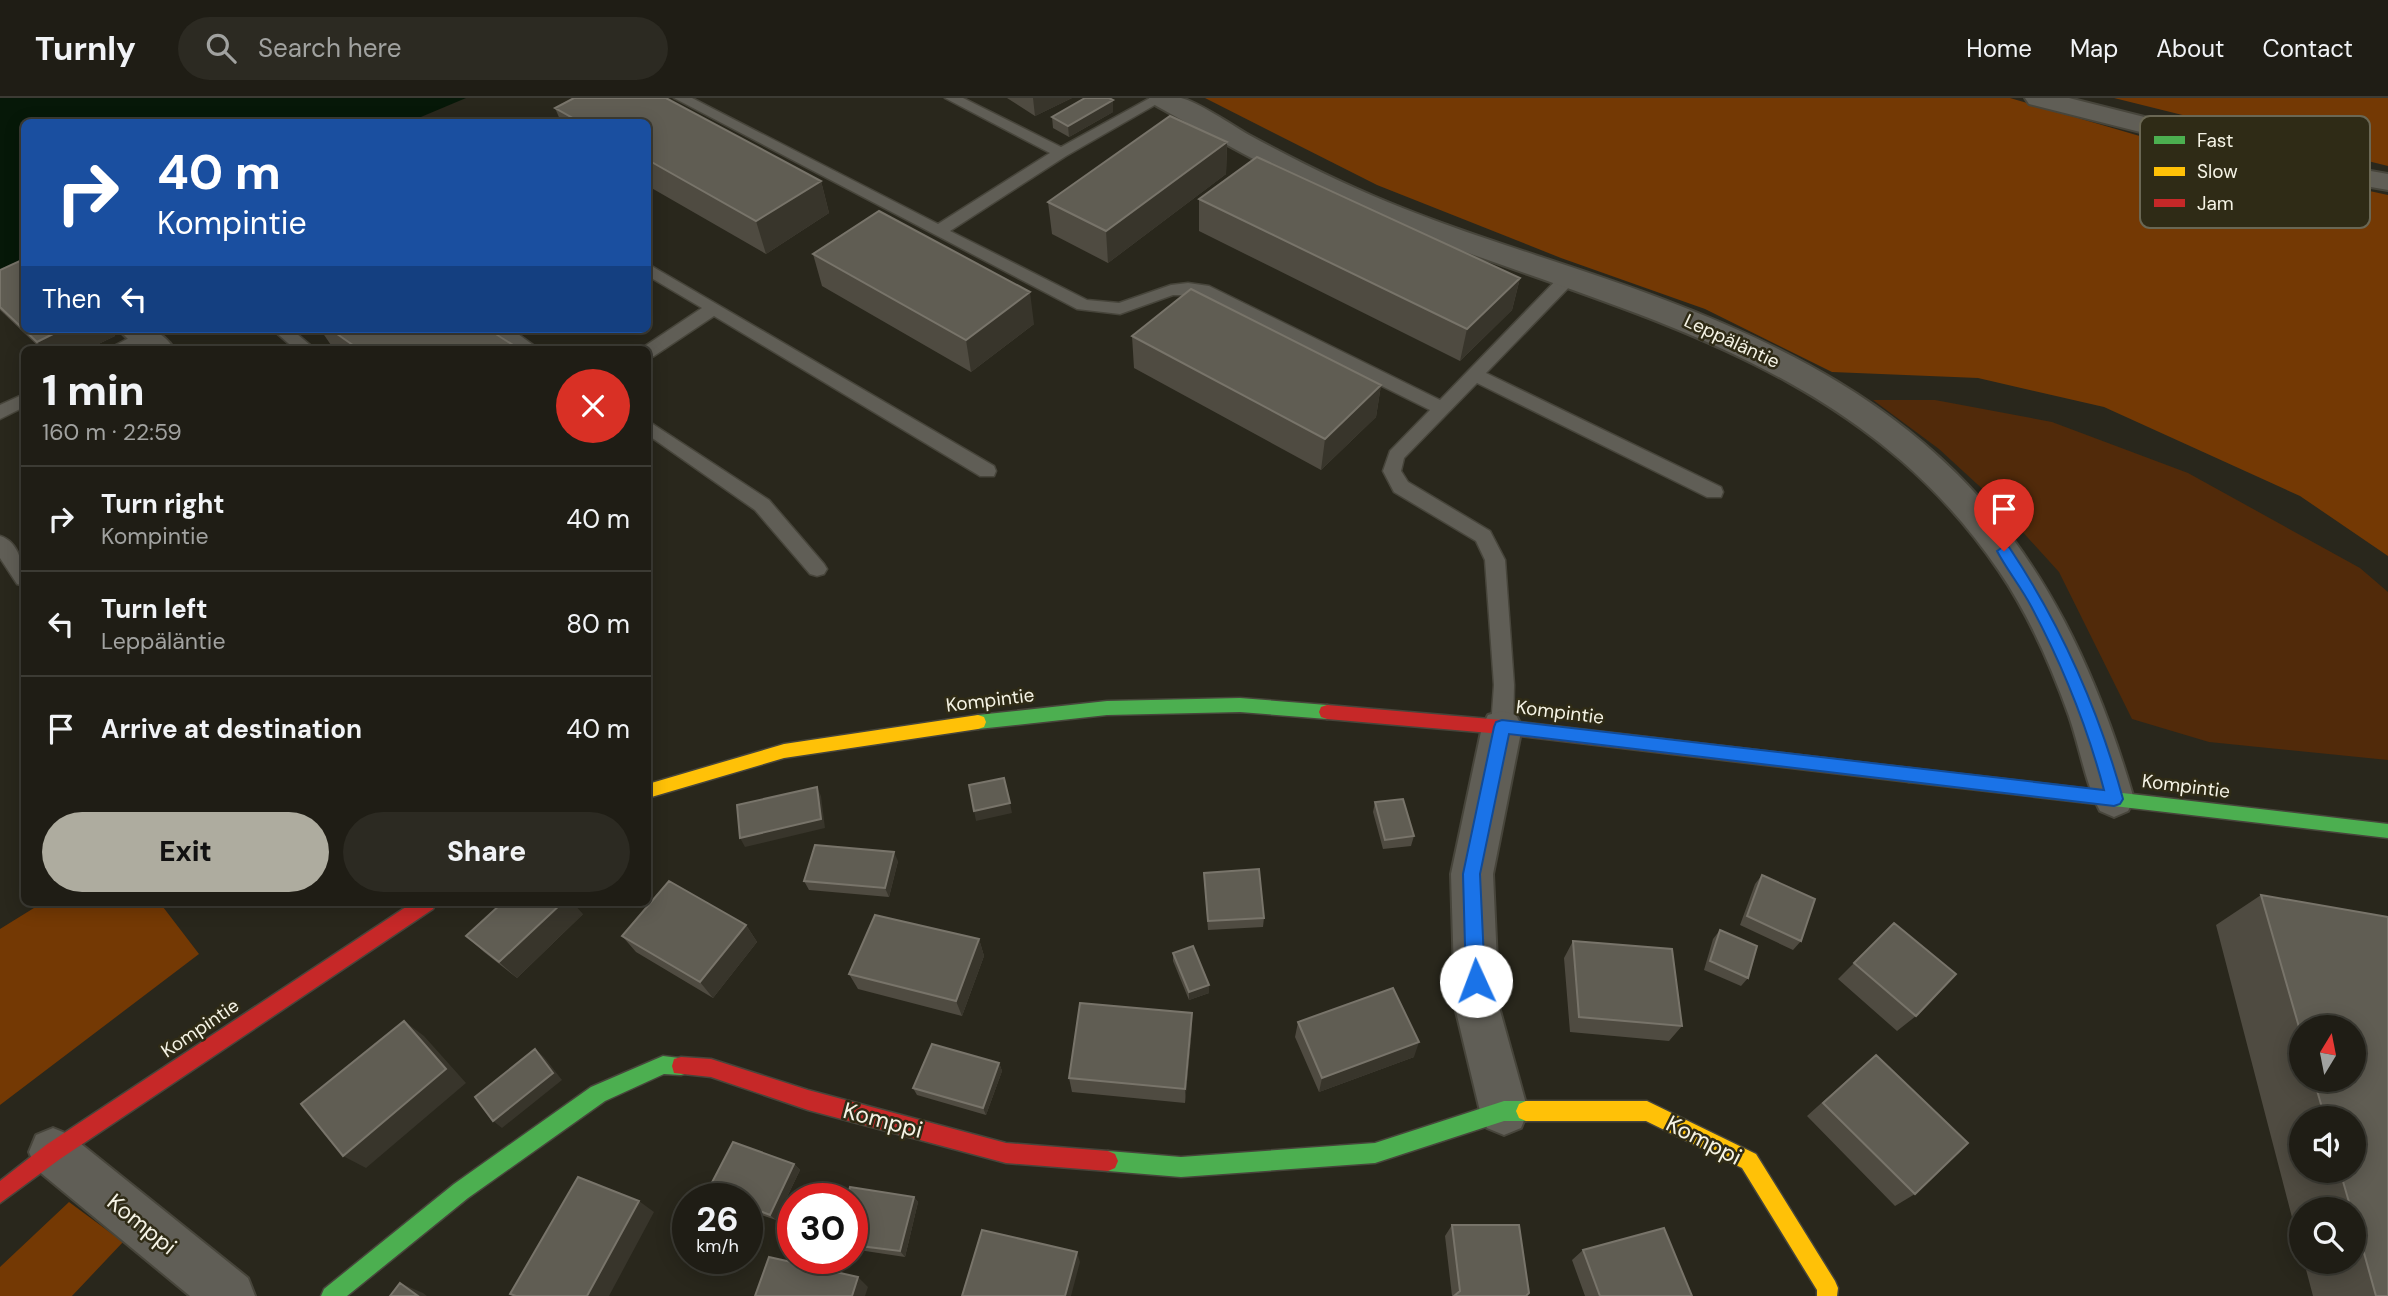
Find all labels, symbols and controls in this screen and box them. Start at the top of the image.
search box [178,17,668,80]
text: Turnly [35,27,136,70]
icon: search [202,29,240,67]
text: Search here [258,31,401,65]
text: Home [1966,33,2032,64]
text: Map [2070,33,2118,64]
text: About [2156,33,2225,64]
text: Contact [2263,33,2353,64]
legend [2140,116,2370,228]
text: Fast [2197,128,2233,153]
text: 40 m [157,140,281,204]
icon: right [42,147,133,238]
text: Slow [2197,159,2238,184]
text: Jam [2197,191,2234,216]
text: Kompintie [157,202,307,244]
icon: left [115,280,153,318]
text: Then [42,282,101,316]
street label: Leppäläntie [1680,308,1784,374]
text: 1 min [42,363,145,418]
button: close [556,369,630,443]
text: 160 m · 22:59 [42,417,182,447]
pin [1974,479,2034,551]
text: Turn right [101,487,225,521]
icon: arrive [1985,490,2023,528]
icon: right [42,500,80,538]
text: 40 m [566,502,630,536]
text: Kompintie [101,521,209,551]
text: Turn left [101,592,208,626]
icon: left [42,605,80,643]
text: 80 m [566,607,630,641]
text: Leppäläntie [101,626,225,656]
street label: Kompintie [944,682,1036,718]
street label: Kompintie [1514,694,1606,730]
icon: arrive [42,710,80,748]
text: Arrive at destination [101,712,362,746]
text: 40 m [566,712,630,746]
street label: Kompintie [2140,768,2232,804]
button: Exit [42,812,329,892]
button: Share [343,812,630,892]
position arrow [1439,944,1513,1018]
street label: Kompintie [156,993,244,1063]
north arrow [2289,1015,2366,1092]
map controls [2289,1015,2366,1274]
street label: Komppi [840,1095,926,1145]
button: sound [2289,1106,2366,1183]
street label: Komppi [1661,1108,1747,1172]
speed limit sign: 30 [777,1183,868,1274]
street label: Komppi [101,1187,183,1261]
text: 26 [696,1196,739,1242]
button: search [2289,1197,2366,1274]
text: km/h [696,1234,739,1258]

